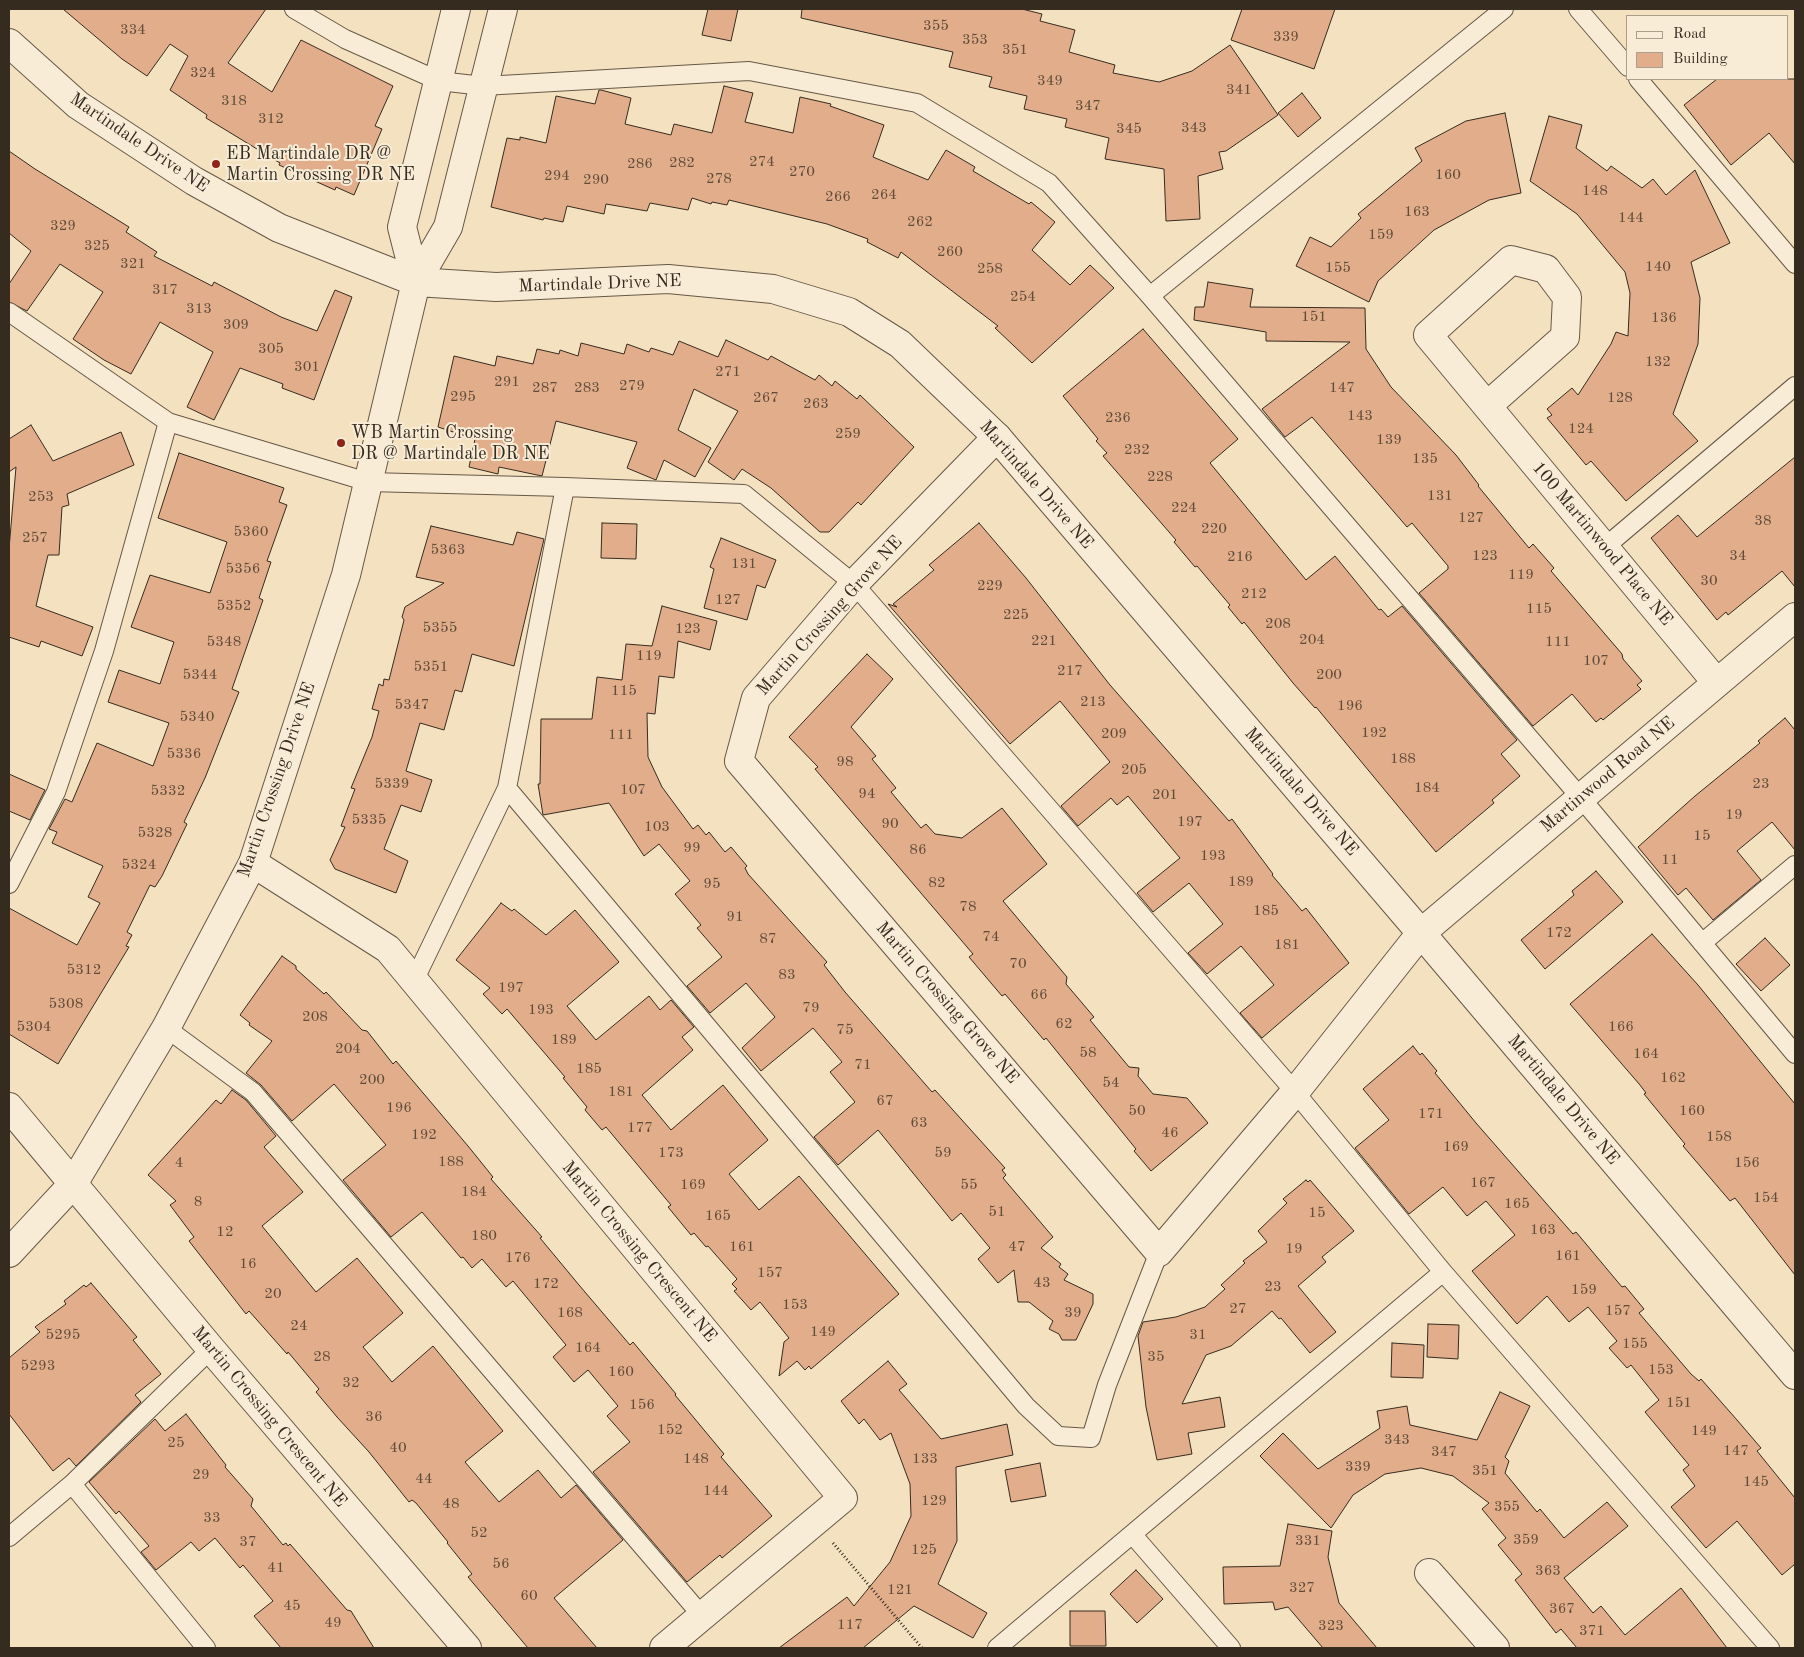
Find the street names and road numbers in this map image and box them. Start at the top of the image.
street label: Martindale Drive NE [65,88,213,198]
street label: Martindale Drive NE [518,270,682,298]
street label: Martindale Drive NE [974,416,1098,554]
street label: 100 Martinwood Place NE [1527,458,1677,630]
street label: Martin Crossing Grove NE [753,532,907,700]
street label: Martin Crossing Drive NE [233,679,321,881]
street label: Martinwood Road NE [1536,712,1680,838]
street label: Martindale Drive NE [1239,723,1363,861]
street label: Martin Crossing Grove NE [871,918,1023,1088]
street label: Martindale Drive NE [1502,1031,1624,1169]
street label: Martin Crossing Crescent NE [557,1157,721,1347]
street label: Martin Crossing Crescent NE [187,1322,351,1512]

